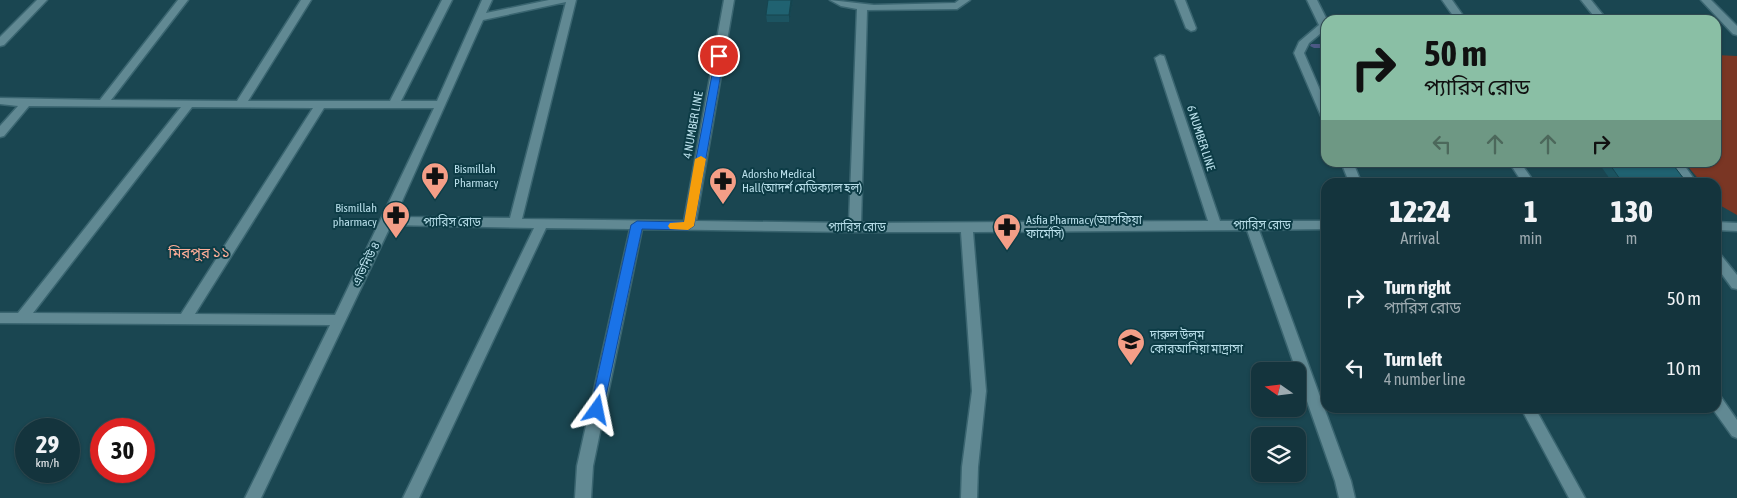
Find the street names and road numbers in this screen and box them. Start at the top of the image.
street label: 4 NUMBER LINE [680,90,706,160]
street label: 6 NUMBER LINE [1184,104,1218,172]
street label: প্যারিস রোড [423,214,481,229]
street label: প্যারিস রোড [1233,217,1291,232]
street label: প্যারিস রোড [828,219,886,234]
street label: এভিনিউ ৪ [348,239,383,289]

